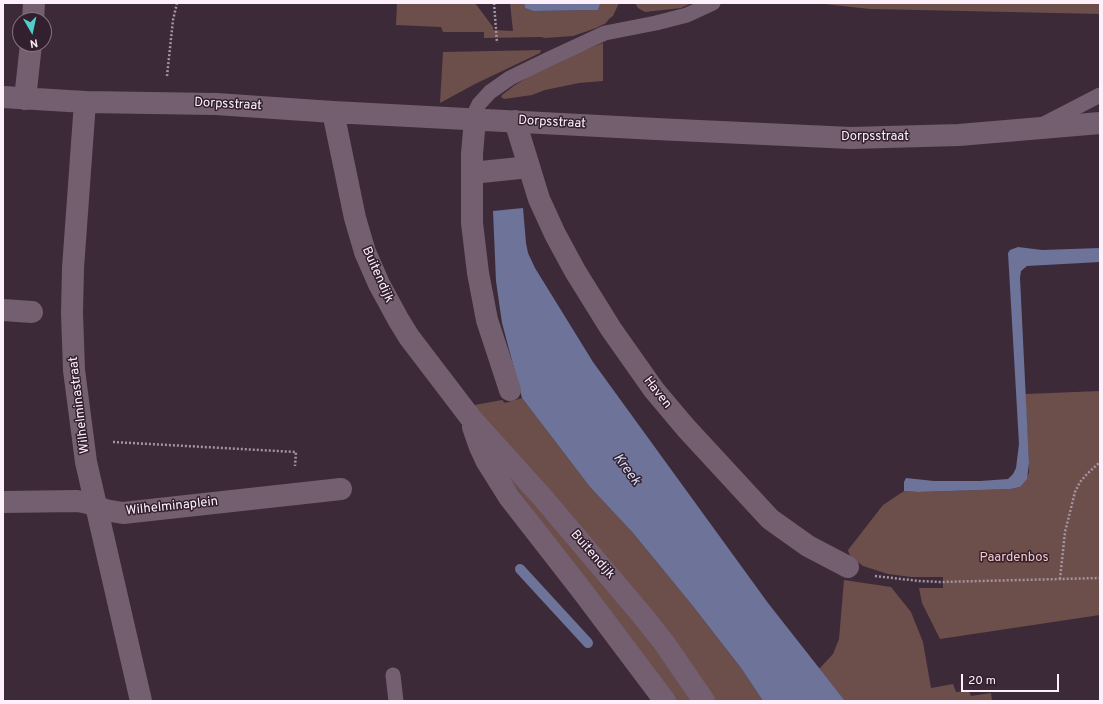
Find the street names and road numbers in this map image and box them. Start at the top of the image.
street label: Dorpsstraat [194,95,262,115]
street label: Dorpsstraat [518,113,586,133]
street label: Dorpsstraat [841,129,909,145]
street label: Buitendijk [358,245,396,305]
street label: Wilhelminastraat [66,356,94,454]
street label: Haven [640,374,674,412]
street label: Wilhelminaplein [125,494,219,520]
street label: Buitendijk [567,527,617,583]

